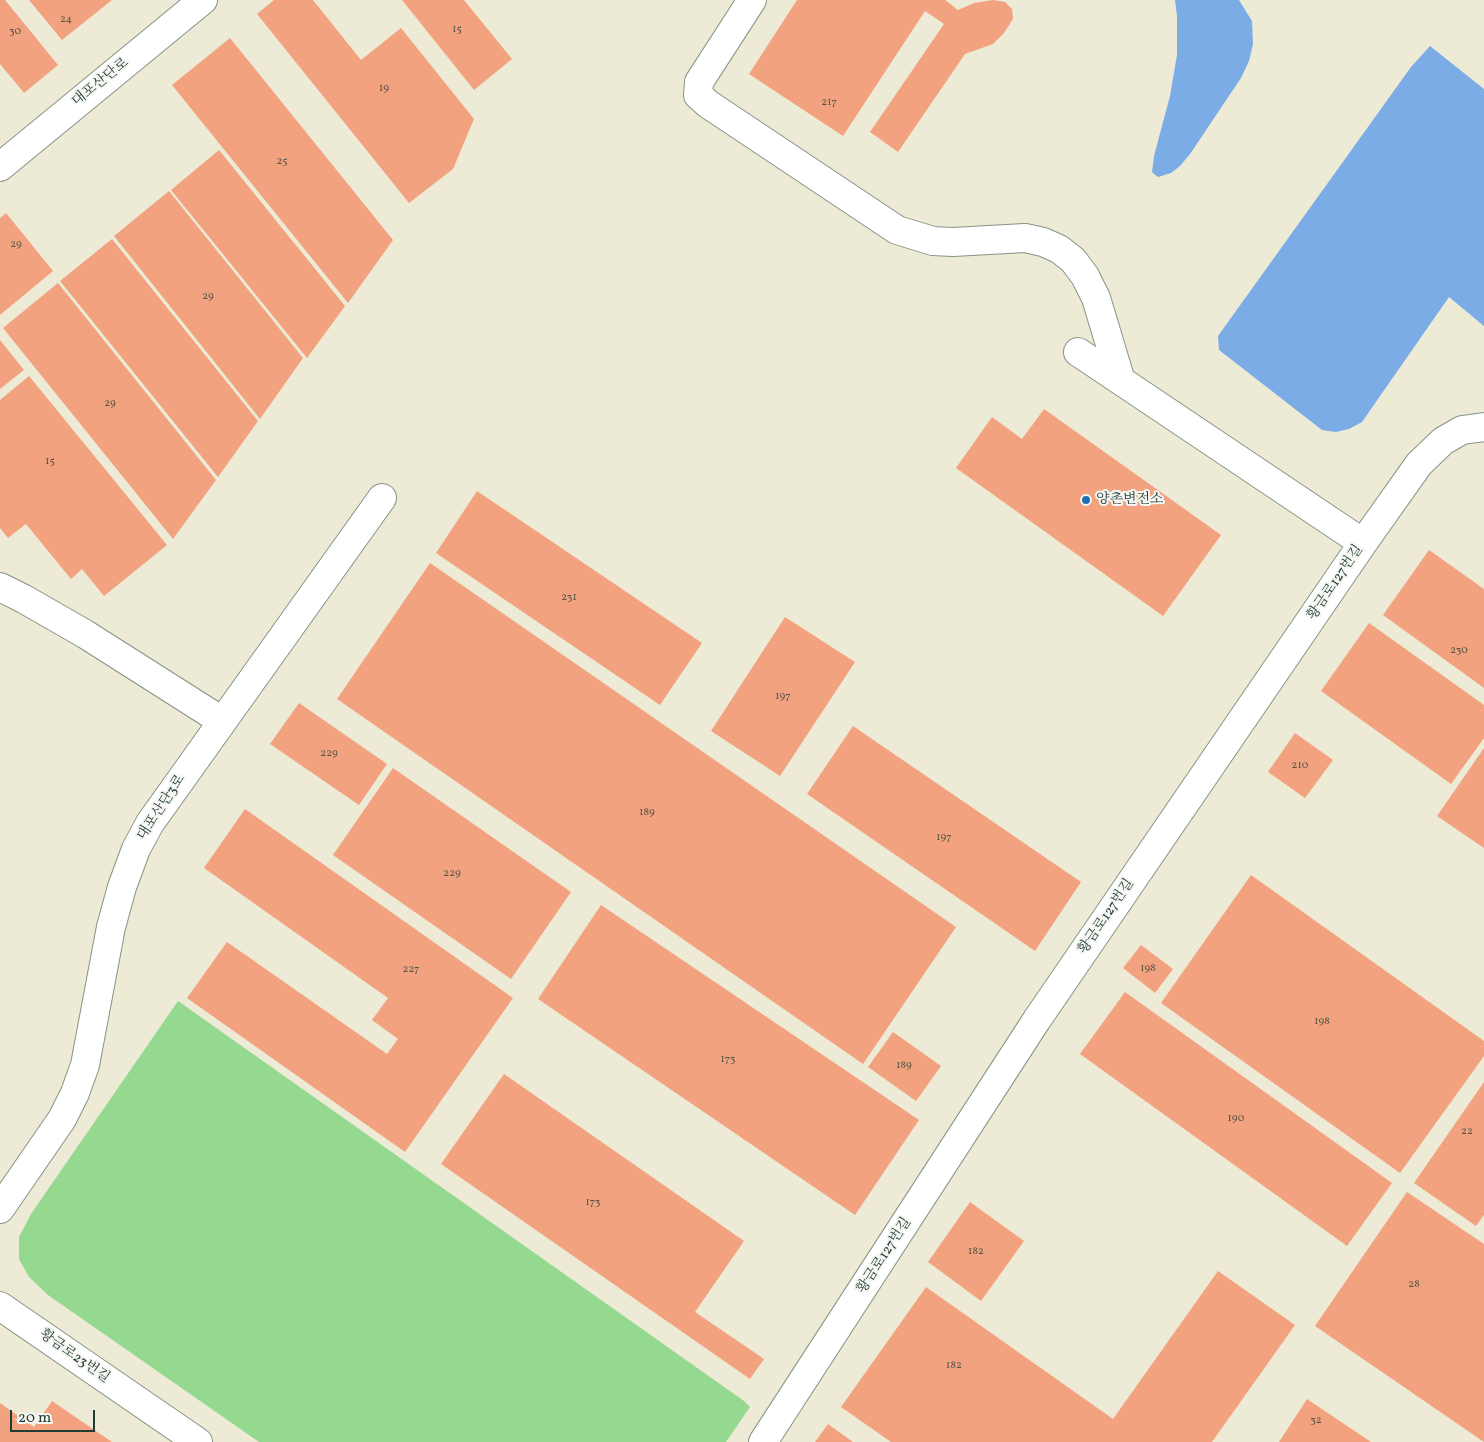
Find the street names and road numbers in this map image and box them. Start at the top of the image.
street label: 대포산단로 [69,55,133,111]
street label: 황금로127번길 [1305,542,1367,624]
street label: 대포산단3로 [135,772,189,844]
street label: 황금로127번길 [1076,876,1138,958]
street label: 황금로127번길 [854,1215,916,1297]
street label: 황금로23번길 [36,1327,112,1387]

